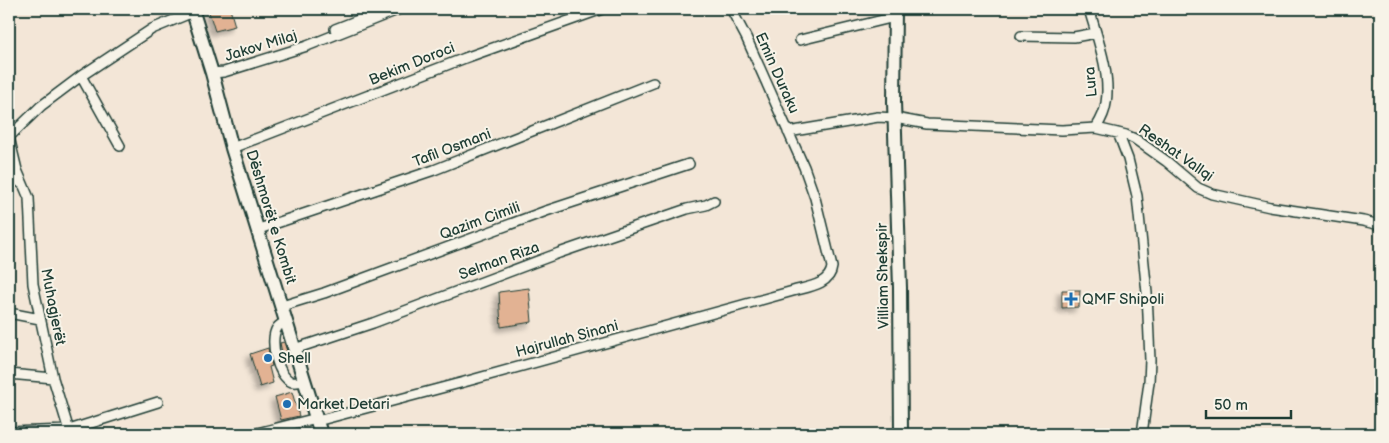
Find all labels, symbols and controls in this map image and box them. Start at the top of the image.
street label: Jakov Milaj [223,26,299,66]
street label: Emin Duraku [751,29,803,117]
street label: Bekim Doroci [366,38,458,90]
street label: Lura [1080,66,1102,98]
street label: Reshat Vallqi [1135,120,1217,186]
street label: Tafil Osmani [410,124,494,172]
street label: Dëshmorët e Kombit [242,148,301,287]
street label: Qazim Cimili [437,198,523,244]
street label: Villiam Shekspir [873,222,893,329]
street label: Selman Riza [456,238,542,284]
street label: Muhagjerët [36,267,70,347]
place label: QMF Shipoli [1082,290,1164,309]
marker: QMF Shipoli [1064,292,1078,306]
street label: Hajrullah Sinani [514,316,620,362]
place label: Shell [278,349,311,368]
marker: Shell [262,352,274,364]
scale bar [1206,388,1292,420]
place label: Market Detari [297,395,390,414]
text: 50 m [1214,396,1248,415]
marker: Market Detari [281,398,293,410]

